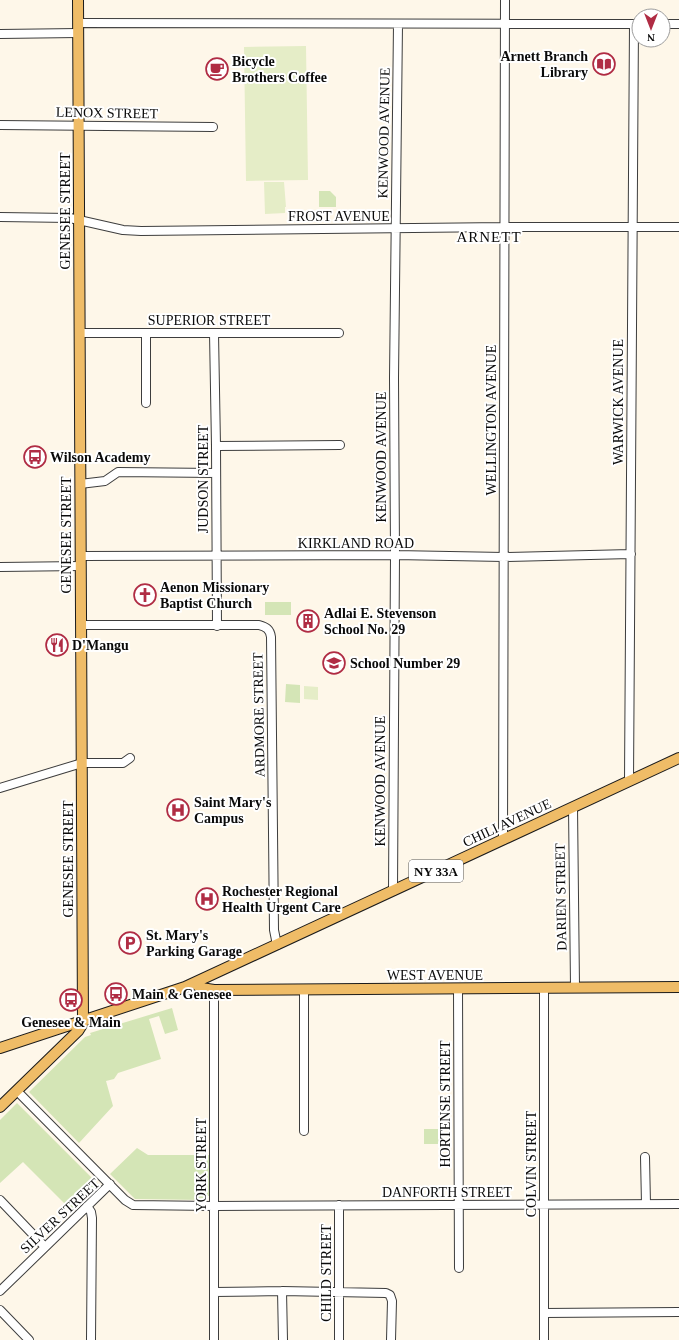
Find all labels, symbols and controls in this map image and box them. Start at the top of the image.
north arrow [631,8,671,48]
text: N [647,32,655,44]
place label: Arnett Branch Library [501,49,588,80]
library icon: Arnett Branch Library [591,51,617,77]
place label: Bicycle Brothers Coffee [232,54,327,85]
cafe icon: Bicycle Brothers Coffee [204,56,230,82]
street label: KENWOOD AVENUE [375,67,393,199]
street label: LENOX STREET [56,105,159,121]
street label: GENESEE STREET [58,152,73,270]
street label: FROST AVENUE [288,209,390,224]
district label: ARNETT [456,229,522,245]
street label: SUPERIOR STREET [148,313,271,328]
street label: WARWICK AVENUE [611,339,626,465]
street label: WELLINGTON AVENUE [484,345,499,495]
street label: KENWOOD AVENUE [374,392,389,522]
street label: JUDSON STREET [196,424,211,533]
bus stop icon: Wilson Academy [22,444,48,470]
place label: Wilson Academy [50,450,150,465]
street label: GENESEE STREET [59,476,74,594]
street label: KIRKLAND ROAD [298,536,414,551]
place label: Aenon Missionary Baptist Church [160,580,269,611]
church icon: Aenon Missionary Baptist Church [132,582,158,608]
place label: Adlai E. Stevenson School No. 29 [324,606,437,637]
building icon: Adlai E. Stevenson School No. 29 [295,608,321,634]
restaurant icon: D'Mangu [44,632,70,658]
place label: D'Mangu [72,638,129,653]
school or university icon: School Number 29 [321,650,347,676]
street label: ARDMORE STREET [250,652,268,778]
place label: School Number 29 [350,656,460,671]
street label: KENWOOD AVENUE [373,716,388,846]
place label: Saint Mary's Campus [194,795,272,826]
street label: CHILI AVENUE [460,796,554,850]
hospital icon: Saint Mary's Campus [165,797,191,823]
street label: GENESEE STREET [61,800,76,918]
street label: DARIEN STREET [553,843,569,951]
road number: NY 33A [409,860,463,882]
place label: Rochester Regional Health Urgent Care [222,884,341,915]
hospital icon: Rochester Regional Health Urgent Care [194,886,220,912]
place label: St. Mary's Parking Garage [146,928,242,959]
parking icon: St. Mary's Parking Garage [117,930,143,956]
street label: WEST AVENUE [387,968,483,983]
bus stop icon: Main & Genesee [103,981,129,1007]
bus stop icon: Genesee & Main [58,987,84,1013]
place label: Main & Genesee [132,987,232,1002]
place label: Genesee & Main [21,1015,121,1030]
street label: HORTENSE STREET [438,1040,453,1168]
street label: COLVIN STREET [524,1110,539,1217]
street label: YORK STREET [194,1117,209,1212]
street label: SILVER STREET [17,1175,103,1256]
street label: DANFORTH STREET [382,1185,513,1200]
street label: CHILD STREET [319,1224,334,1322]

